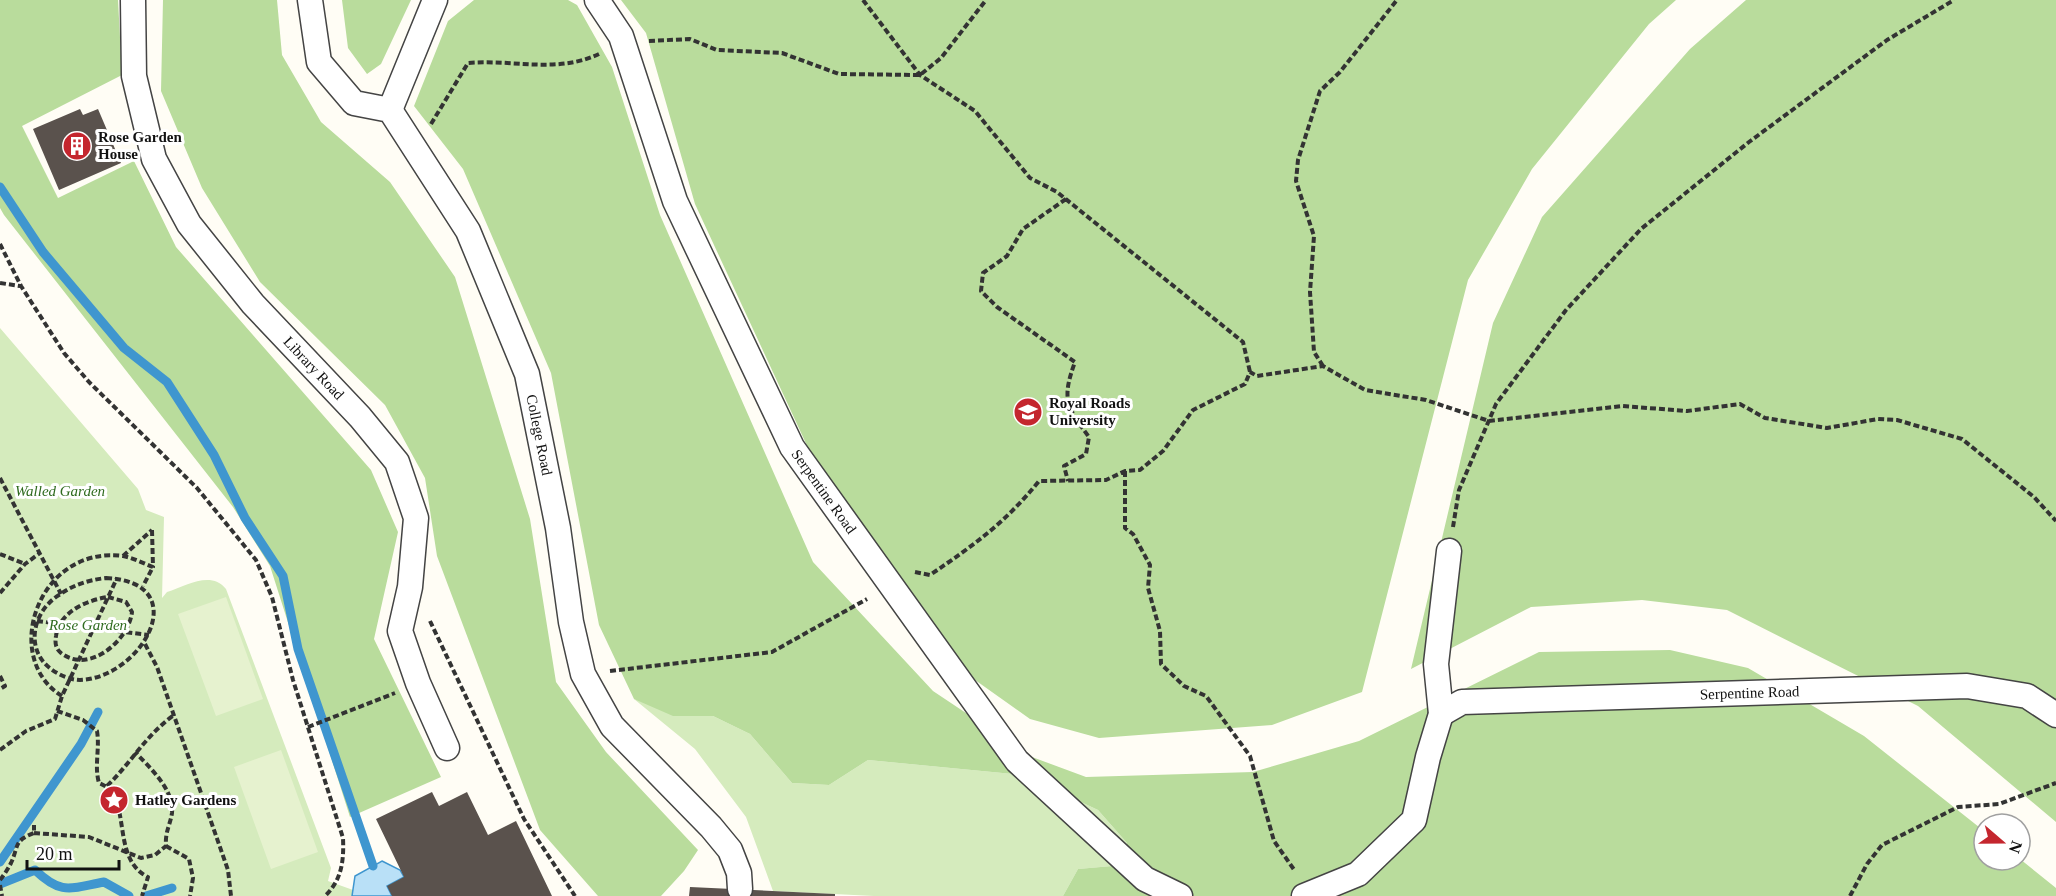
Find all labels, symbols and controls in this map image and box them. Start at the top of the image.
place label: Rose Garden House [98,129,182,162]
building icon: Rose Garden House [61,130,93,162]
street label: Library Road [280,333,348,403]
street label: College Road [523,393,555,477]
place label: Royal Roads University [1049,395,1130,428]
school or university icon: Royal Roads University [1012,396,1044,428]
street label: Serpentine Road [788,446,860,537]
park label: Walled Garden [15,483,105,499]
park label: Rose Garden [48,617,127,633]
street label: Serpentine Road [1700,683,1800,702]
place icon: Hatley Gardens [98,784,130,816]
place label: Hatley Gardens [135,792,236,808]
north arrow [1972,812,2032,872]
scale bar [27,833,118,871]
text: N [2006,839,2026,856]
text: 20 m [36,844,73,864]

